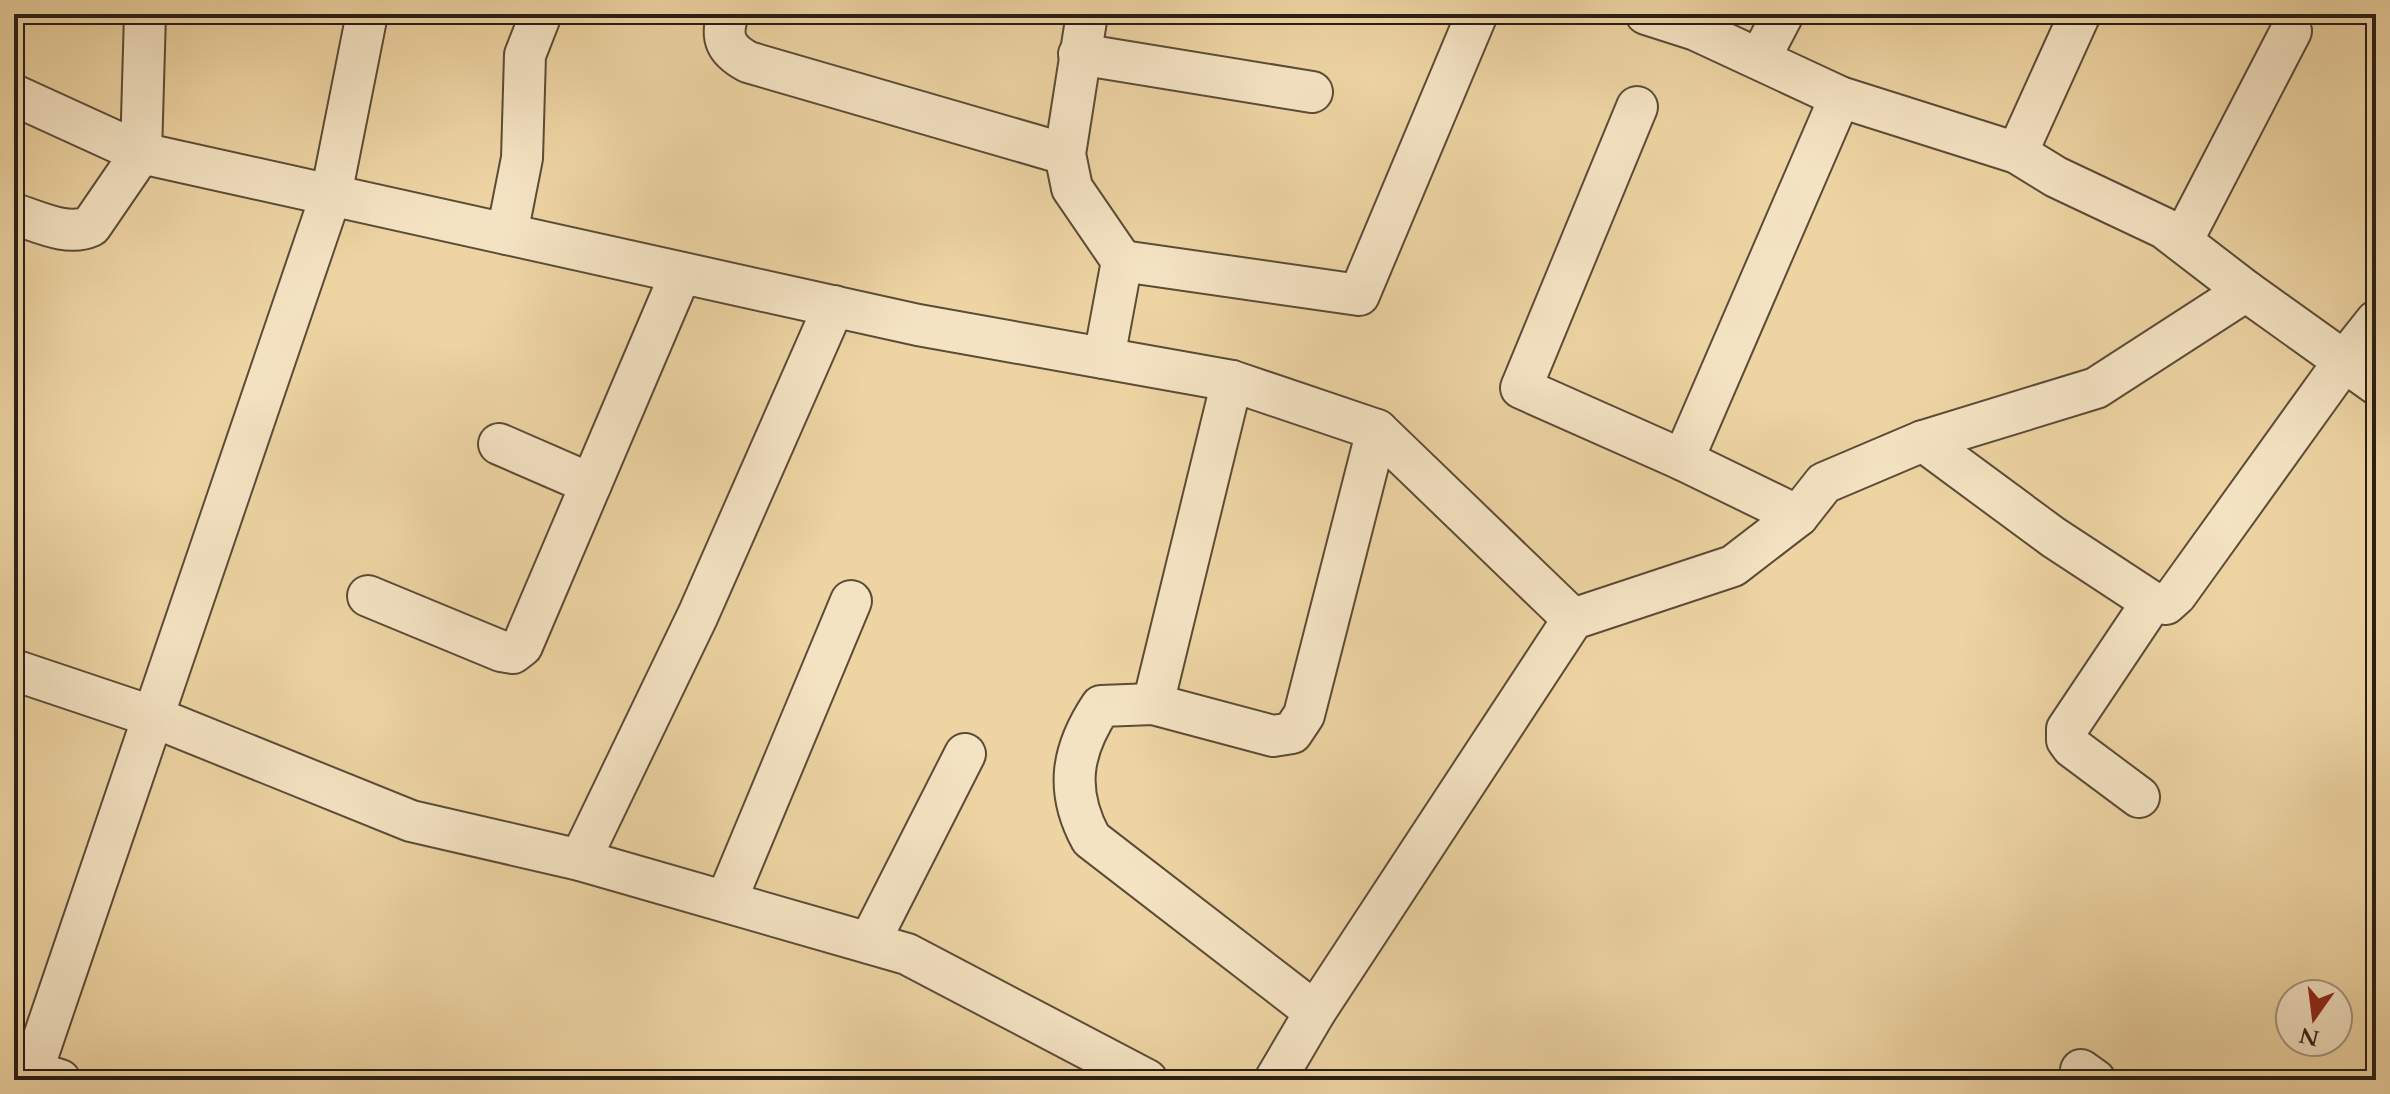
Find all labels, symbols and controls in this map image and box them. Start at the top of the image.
north arrow [2274,978,2354,1058]
text: N [2297,1020,2322,1053]

